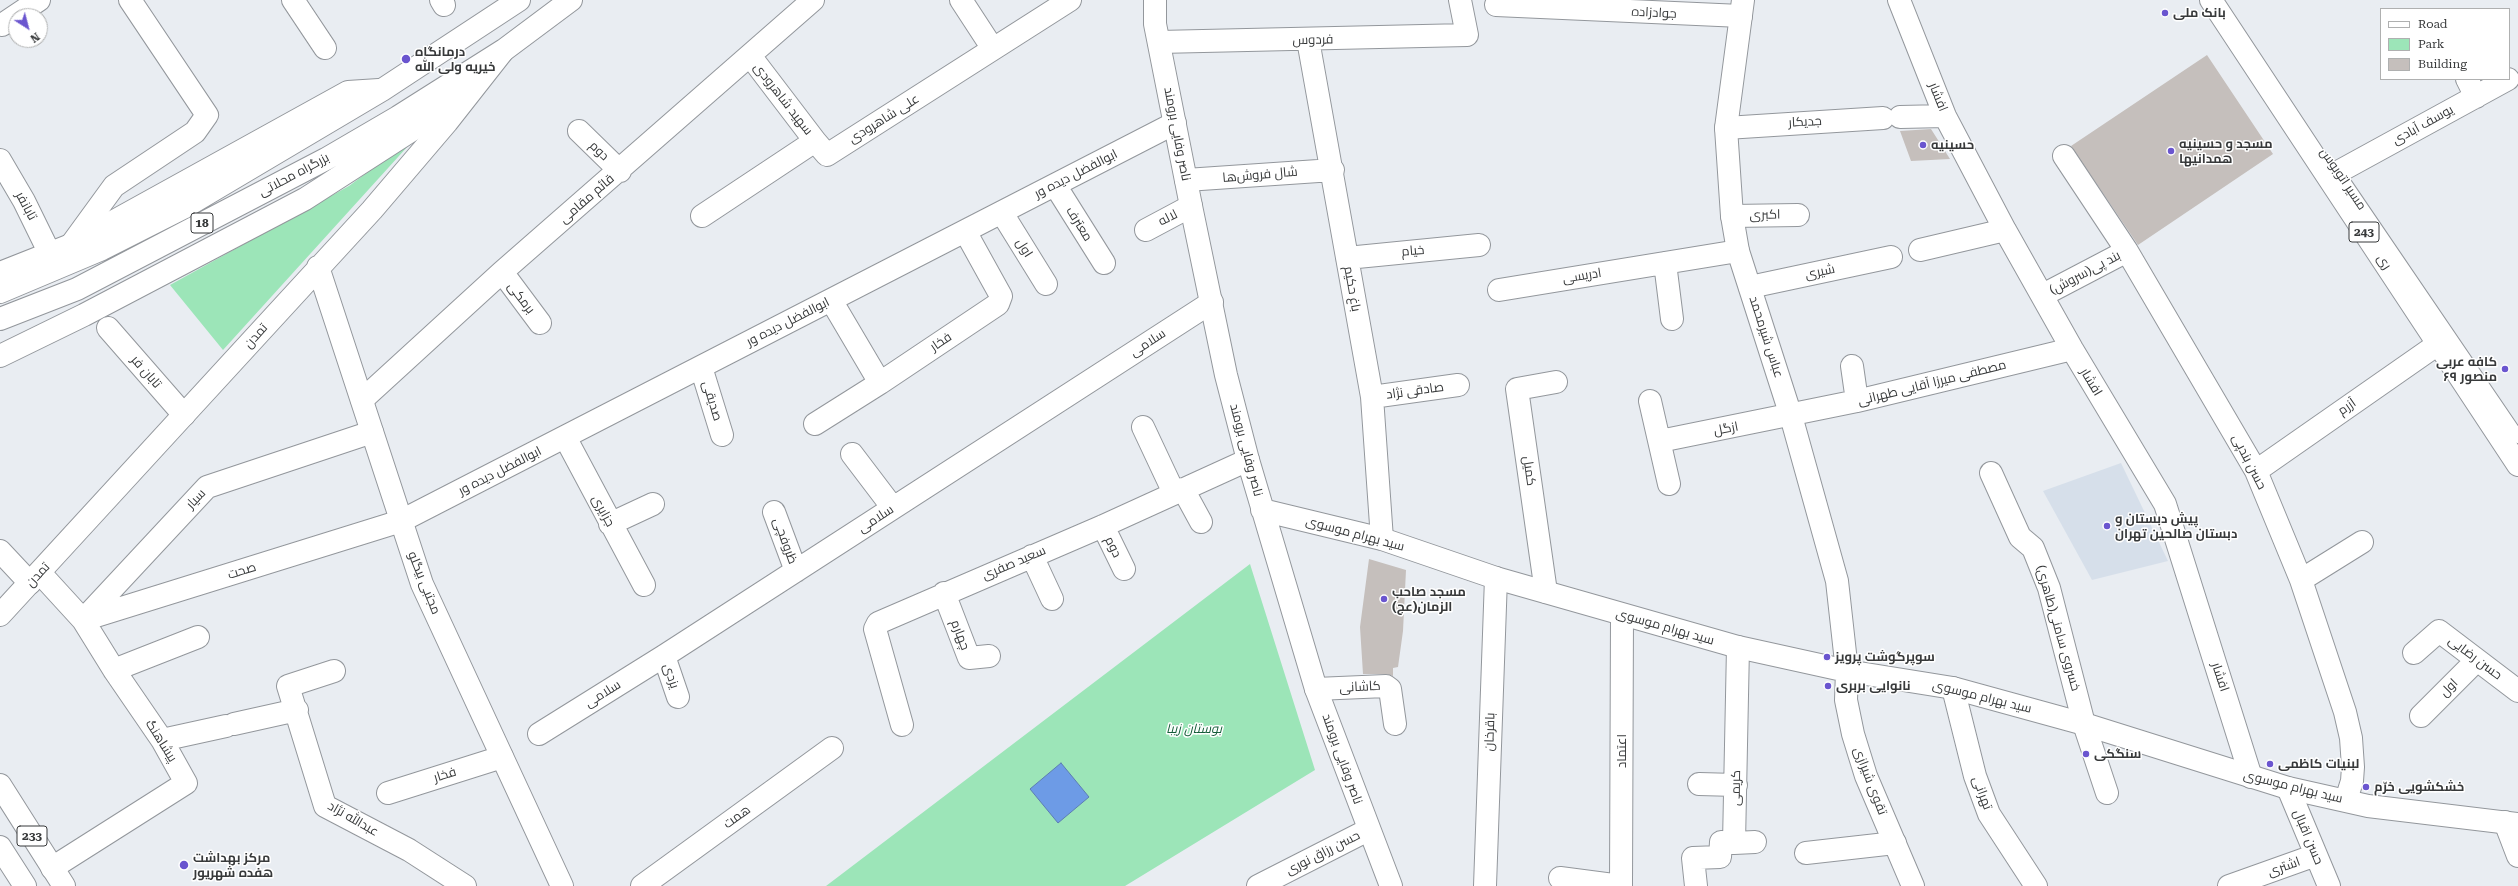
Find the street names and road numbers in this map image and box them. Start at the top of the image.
street label: جوادزاده [1631,4,1677,22]
street label: فردوس [1292,32,1334,48]
street label: سهید شاهرودی [750,60,816,138]
street label: افشار [1925,80,1951,114]
street label: ناصر وفایی برومند [1160,86,1194,182]
street label: علی شاهرودی [846,91,922,147]
street label: یوسف آبادی [2390,102,2456,148]
street label: جدیکار [1788,113,1822,131]
street label: دوم [586,138,612,164]
street label: مسیر اتوبوس [2316,145,2370,213]
street label: ابوالفضل دیده ور [1032,146,1120,202]
street label: بزرگراه محلاتی [256,150,332,200]
street label: شال فروش‌ها [1222,164,1298,186]
street label: قائم مقامی [556,171,618,227]
street label: تابانفر [12,189,40,223]
street label: معترف [1062,204,1096,244]
street label: لاله [1156,207,1180,229]
street label: اکبری [1749,207,1781,223]
road number: 18 [191,213,213,233]
road number: 243 [2349,222,2379,242]
street label: اول [1012,236,1036,260]
street label: خیام [1401,242,1425,260]
street label: بند پی(سروش) [2047,248,2123,298]
street label: ری [2373,251,2395,273]
street label: شیری [1804,261,1836,283]
street label: باغ حکیم [1340,265,1364,313]
street label: ادریسی [1561,265,1603,287]
street label: برمکی [504,279,538,317]
street label: ابوالفضل دیده ور [744,294,832,350]
street label: عباس شیرمحمد [1745,294,1787,380]
street label: تمدن [241,320,271,352]
street label: سلامی [1127,326,1169,360]
street label: فخار [927,329,955,355]
street label: تابان فر [128,352,164,392]
street label: مصطفی میرزا آقایی طهرانی [1856,357,2008,409]
street label: افشار [2077,365,2105,399]
street label: صدیقی [699,379,725,423]
street label: صادقی نژاد [1385,379,1445,403]
street label: آزرم [2335,395,2359,419]
street label: ناصر وفایی برومند [1226,402,1266,498]
street label: ازگل [1712,419,1740,439]
street label: حسن بندپی [2228,432,2270,492]
street label: ابوالفضل دیده ور [456,443,544,499]
street label: کمیل [1519,455,1539,487]
street label: سیار [183,486,209,512]
street label: جزایری [588,492,618,530]
street label: سلامی [855,502,897,536]
street label: سید بهرام موسوی [1304,513,1406,555]
street label: ظروفچی [769,516,801,566]
street label: دوم [1101,534,1125,560]
street label: سعید صفری [980,543,1048,583]
street label: مجتبی بیگلو [404,549,444,617]
street label: تمدن [23,559,53,591]
street label: صحت [226,559,258,583]
street label: خسروی سامنی(طاهری) [2033,563,2083,693]
street label: سید بهرام موسوی [1614,606,1716,648]
street label: چهارم [947,618,973,652]
street label: حسن رضایی [2445,633,2505,683]
street label: افشار [2208,660,2232,694]
street label: یزدی [660,662,682,690]
street label: اول [2437,676,2461,700]
street label: سلامی [582,677,624,711]
street label: سید بهرام موسوی [1931,677,2033,717]
street label: کاشانی [1339,678,1381,696]
street label: ناصر وفایی برومند [1318,712,1366,806]
street label: باقرخان [1482,712,1498,752]
street label: پیشاهنگ [142,717,180,765]
street label: اعتماد [1614,734,1630,768]
street label: تقوی شیرازی [1850,745,1890,817]
street label: فخار [432,764,458,786]
street label: سید بهرام موسوی [2242,767,2344,807]
street label: کریمی [1728,770,1744,806]
street label: تهرانی [1969,774,1995,812]
street label: عبدالله نژاد [325,798,381,840]
street label: همت [720,802,754,832]
street label: حسن اقبال [2289,807,2327,867]
road number: 233 [17,826,47,846]
street label: حسن رزاق نوری [1283,828,1363,878]
street label: اشتری [2266,854,2302,880]

